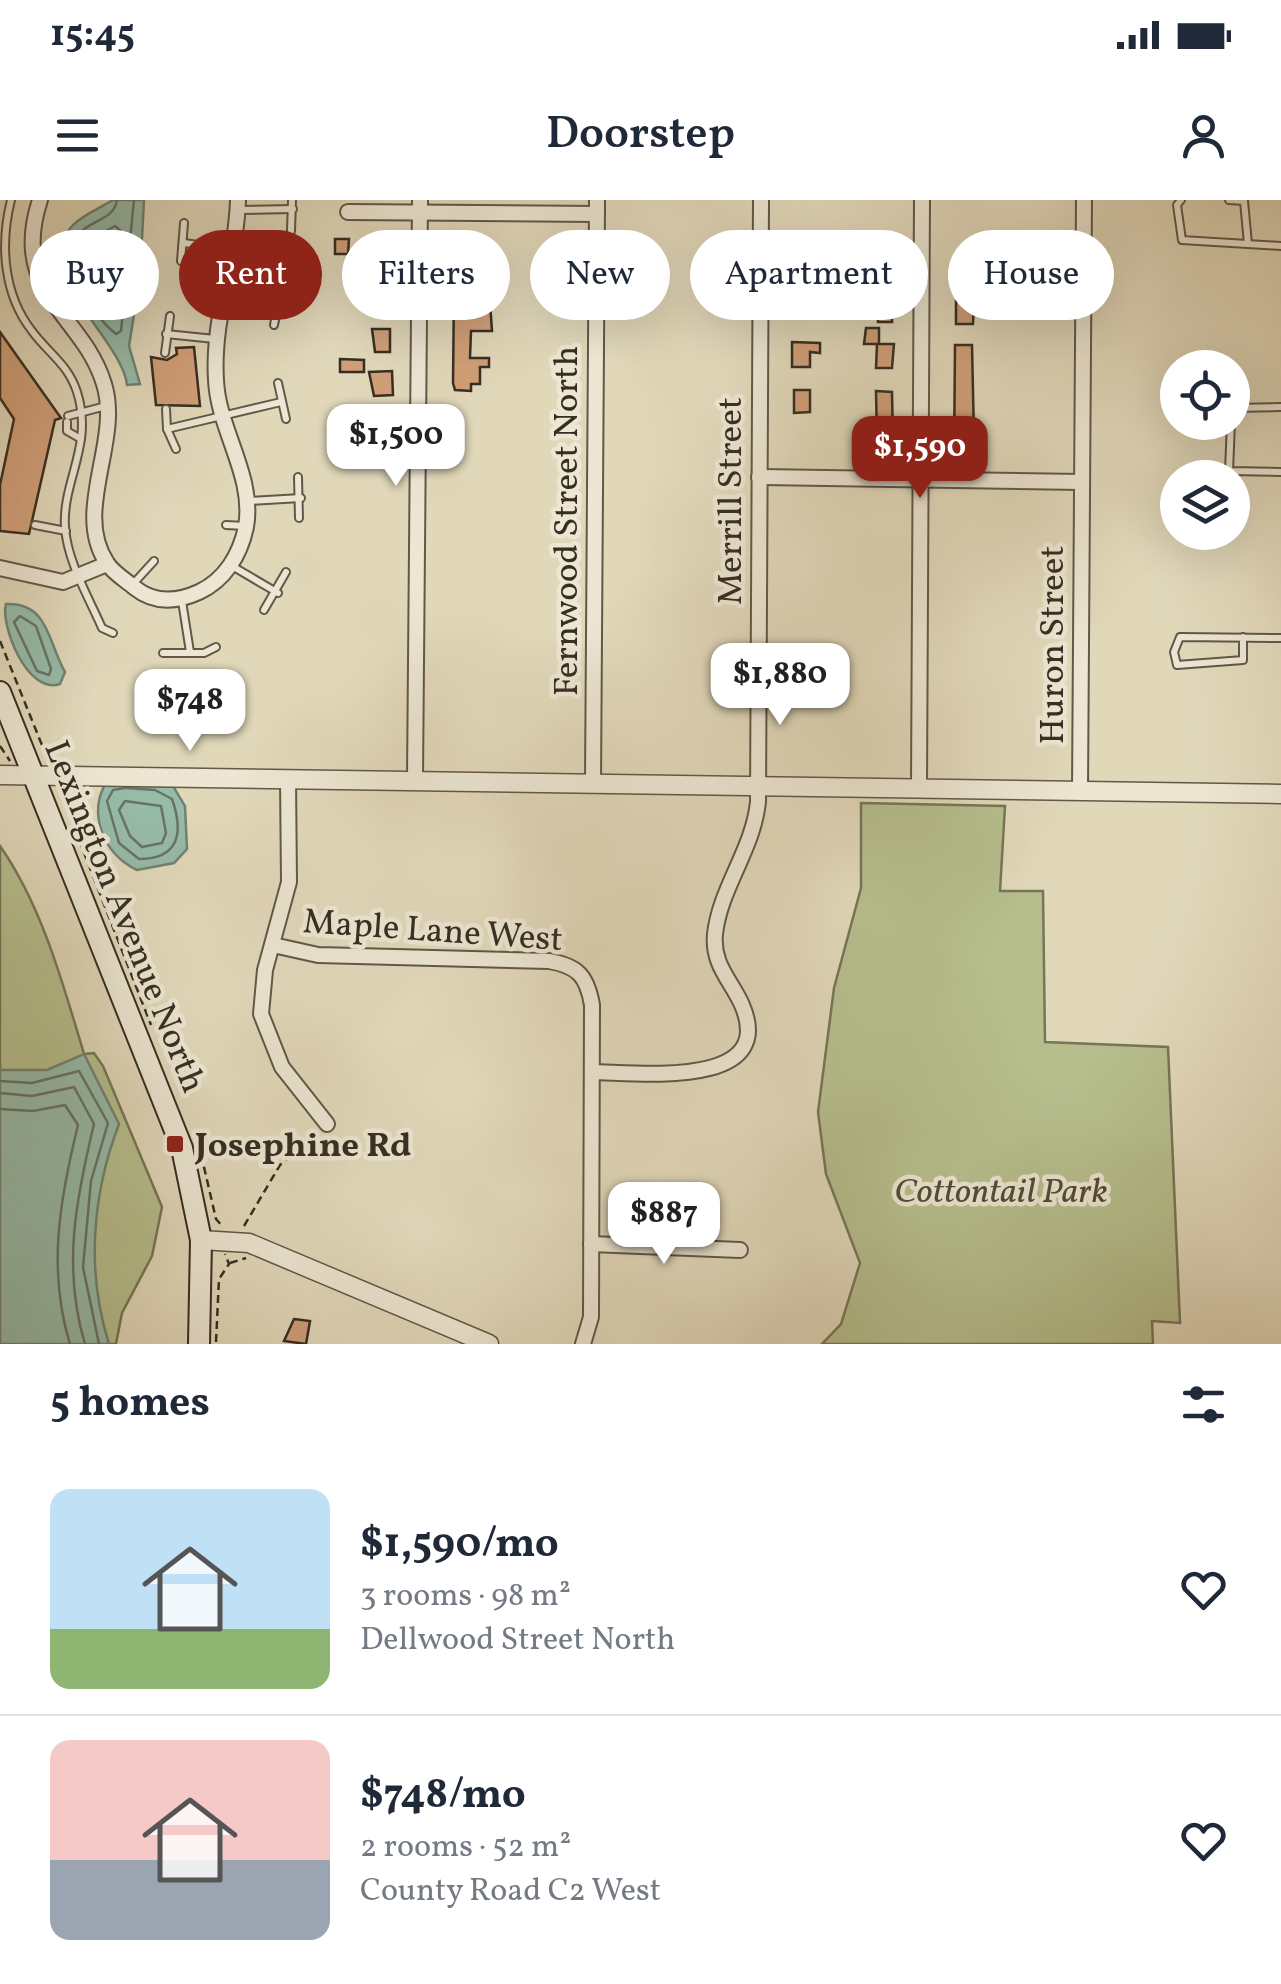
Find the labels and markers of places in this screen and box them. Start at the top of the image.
pin: $1,500 [315,404,477,489]
pin: $1,590 [839,416,1001,501]
pin: $1,880 [699,643,861,728]
pin: $748 [131,669,249,754]
place label: Josephine Rd [194,1123,411,1171]
marker: Josephine Rd [164,1133,186,1155]
pin: $887 [605,1182,723,1267]

